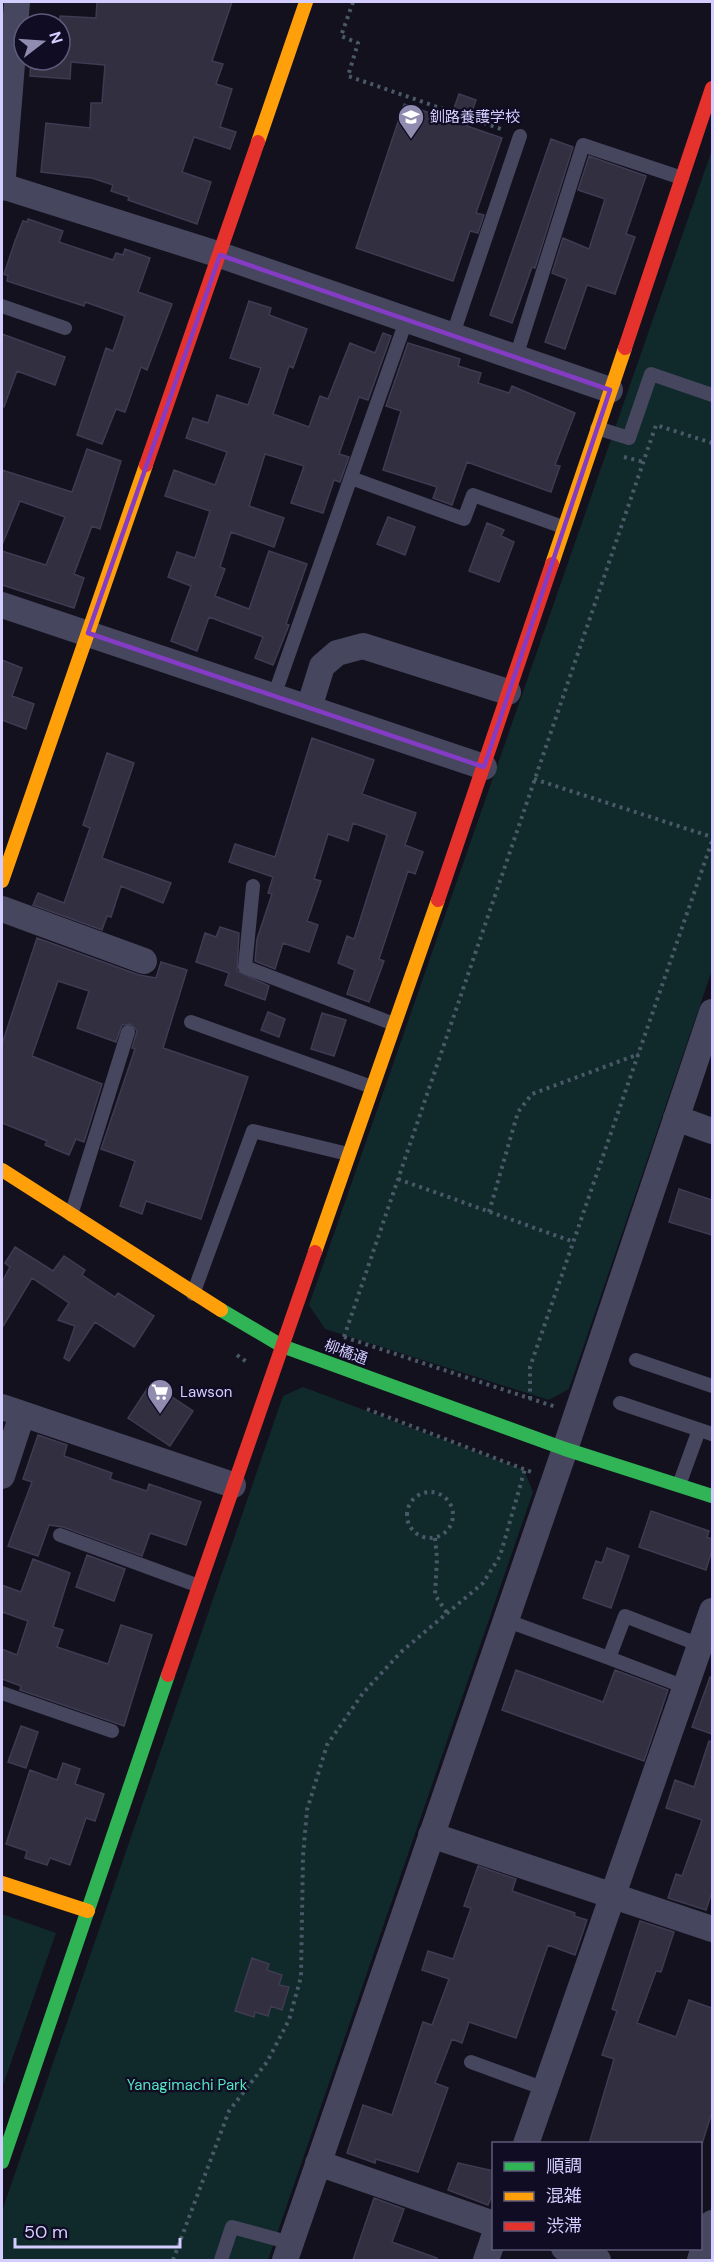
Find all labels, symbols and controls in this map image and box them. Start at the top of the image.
north arrow [12,12,72,72]
text: N [44,29,68,46]
school or university icon: 釧路養護学校 [396,102,426,140]
place label: 釧路養護学校 [430,107,520,127]
street label: 柳橋通 [321,1335,371,1369]
supermarket icon: Lawson [145,1377,175,1415]
place label: Lawson [180,1382,232,1402]
park label: Yanagimachi Park [127,2075,248,2095]
legend [492,2142,702,2250]
text: 順調 [546,2154,582,2178]
text: 混雑 [546,2184,582,2208]
scale bar [15,2211,180,2249]
text: 渋滞 [546,2214,582,2238]
text: 50 m [24,2220,68,2244]

